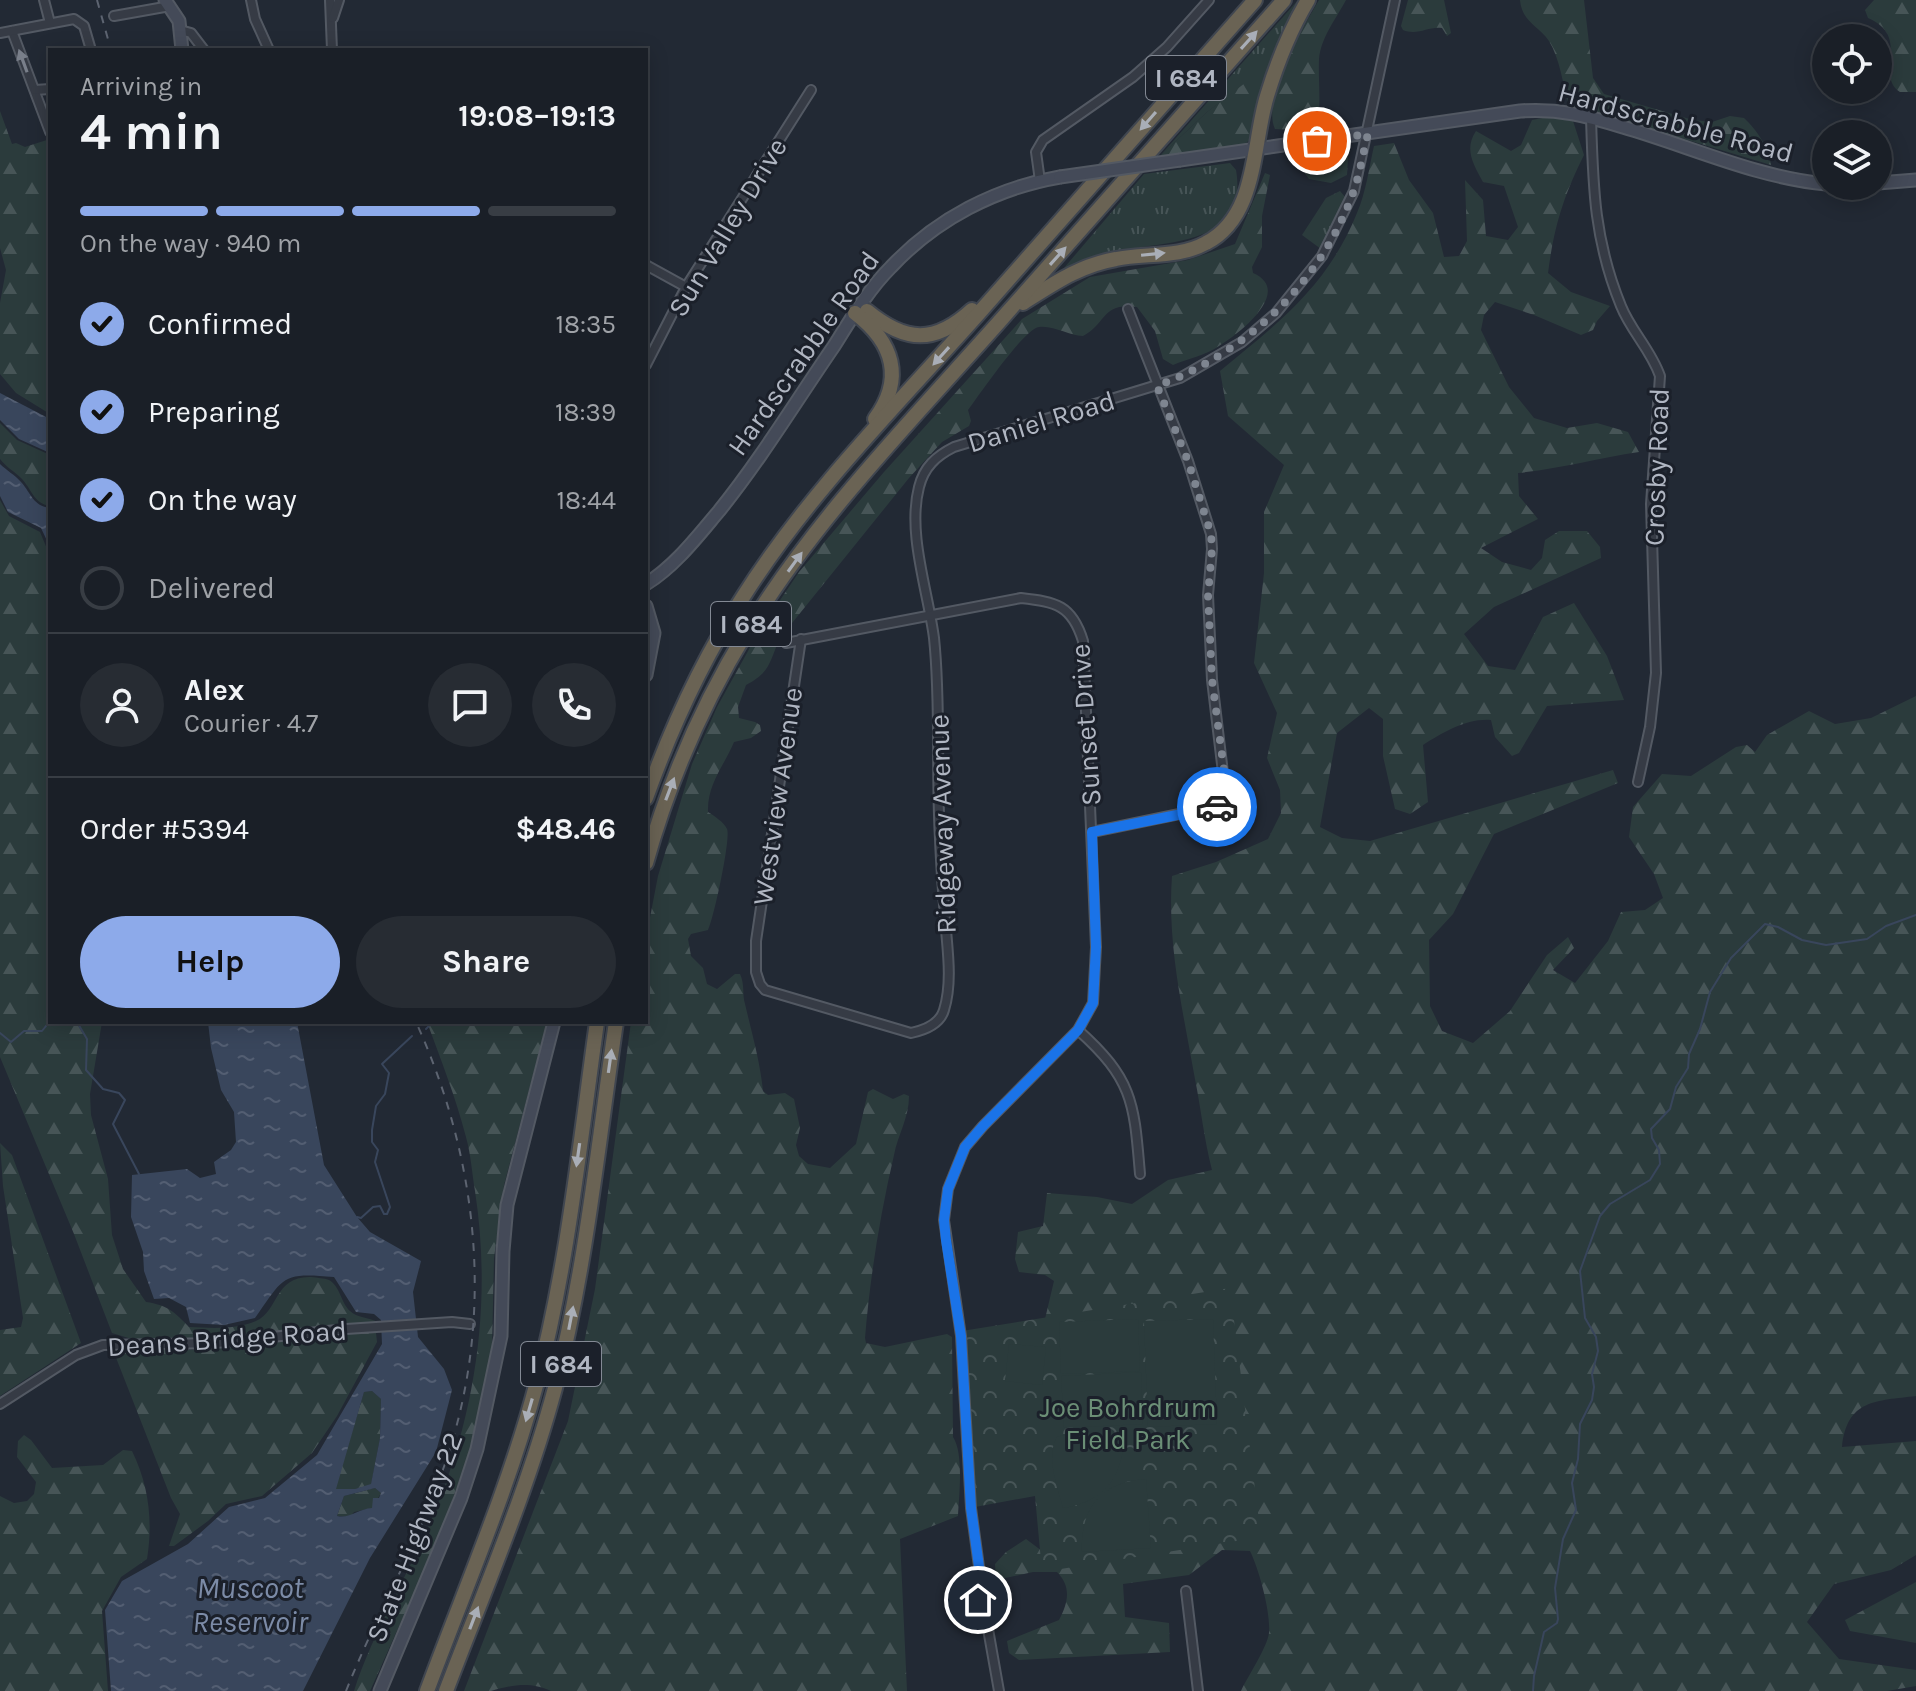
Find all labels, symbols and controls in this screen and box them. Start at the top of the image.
map controls [1812,24,1892,200]
button: locate [1812,24,1892,104]
one-way arrow [1239,31,1257,50]
one-way arrow [16,49,29,73]
road number: I 684 [1146,56,1226,100]
text: Arriving in [80,71,202,102]
street label: Hardscrabble Road [1555,75,1797,170]
text: 19:08–19:13 [458,98,616,134]
text: 4 min [80,101,223,162]
pin [1283,107,1351,175]
one-way arrow [1140,111,1157,131]
icon: bag [1295,119,1339,163]
button: layers [1812,120,1892,200]
street label: Sun Valley Drive [661,132,794,323]
text: On the way · 940 m [80,228,301,259]
street label: Hardscrabble Road [720,245,886,462]
one-way arrow [1048,246,1066,265]
one-way arrow [1141,248,1166,261]
icon: check [80,302,124,346]
text: Confirmed [148,306,292,342]
text: 18:35 [555,309,616,340]
one-way arrow [933,345,950,365]
street label: Daniel Road [963,383,1119,460]
street label: Crosby Road [1637,387,1676,547]
icon: check [80,390,124,434]
text: Preparing [148,394,280,430]
text: 18:39 [555,397,616,428]
icon: check [80,478,124,522]
text: On the way [148,482,297,518]
text: 18:44 [556,485,616,516]
one-way arrow [786,552,802,572]
text: Delivered [148,570,275,606]
road number: I 684 [711,602,791,646]
street label: Sunset Drive [1063,643,1108,807]
button: person [80,663,164,747]
button: chat [428,663,512,747]
button: phone [532,663,616,747]
text: Alex [184,672,244,708]
street label: Westview Avenue [746,685,809,907]
text: Courier · 4.7 [184,708,318,739]
street label: Ridgeway Avenue [922,714,963,934]
courier [1177,767,1257,847]
one-way arrow [664,777,677,801]
icon: car [1195,785,1239,829]
text: Order #5394 [80,811,249,847]
text: $48.46 [516,811,616,847]
button: Help [80,916,340,1008]
button: Share [356,916,616,1008]
one-way arrow [605,1048,617,1073]
one-way arrow [571,1142,584,1167]
one-way arrow [565,1305,577,1330]
street label: Deans Bridge Road [106,1314,348,1363]
road number: I 684 [521,1342,601,1386]
park label: Joe Bohrdrum Field Park [1039,1391,1217,1456]
one-way arrow [522,1398,535,1422]
street label: State Highway 22 [359,1428,470,1647]
pin [944,1566,1012,1634]
water label: Muscoot Reservoir [192,1570,309,1640]
icon: home [956,1578,1000,1622]
one-way arrow [468,1606,481,1630]

